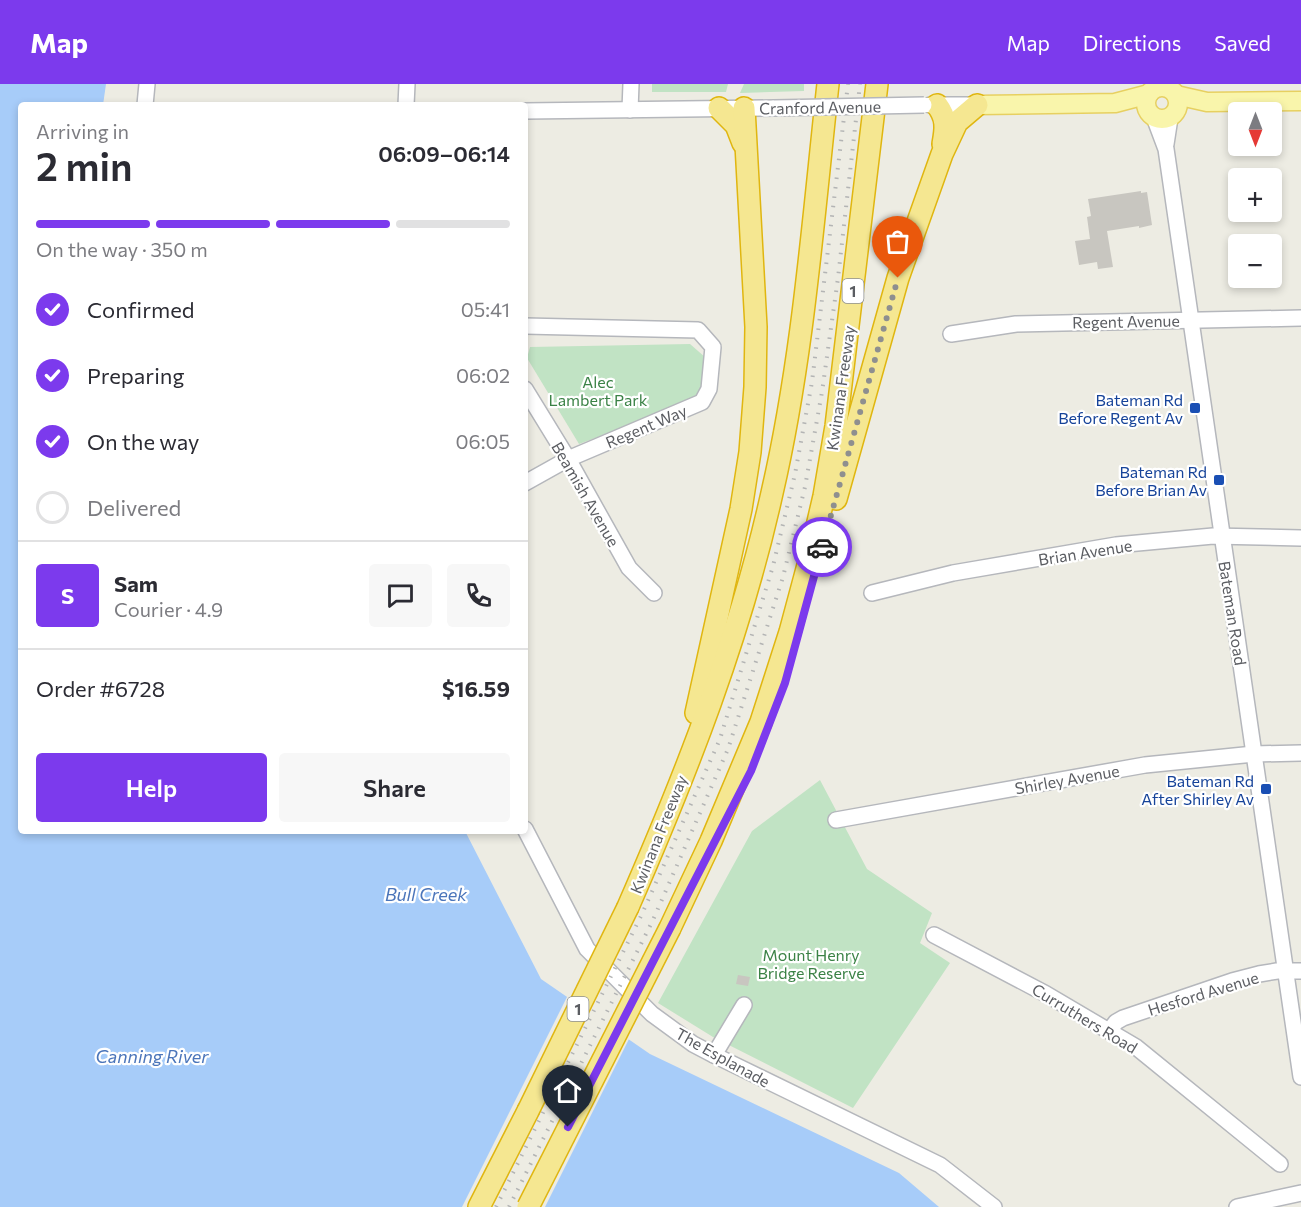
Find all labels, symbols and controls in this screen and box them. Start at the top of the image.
text: Map [30,25,88,59]
text: Map [1007,30,1050,55]
text: Directions [1083,30,1181,55]
text: Saved [1214,30,1271,55]
street label: Cranford Avenue [759,96,881,118]
north arrow [1228,102,1282,156]
map controls [1228,102,1282,288]
text: Arriving in [36,119,129,143]
text: 06:09–06:14 [378,140,510,167]
text: 2 min [36,141,133,189]
button: + [1228,168,1282,222]
pin [872,216,923,278]
icon: bag [881,225,914,258]
button: − [1228,234,1282,288]
text: On the way · 350 m [36,237,208,261]
road number: 1 [842,279,864,303]
icon: check [36,293,69,326]
text: Confirmed [87,296,194,323]
text: 05:41 [461,297,510,321]
street label: Regent Avenue [1072,311,1180,331]
street label: Kwinana Freeway [822,324,858,452]
icon: check [36,359,69,392]
text: Preparing [87,362,184,389]
text: 06:02 [456,363,510,387]
park label: Alec Lambert Park [549,372,648,409]
place label: Bateman Rd Before Regent Av [1058,390,1183,427]
street label: Regent Way [603,400,689,452]
marker: Bateman Rd Before Regent Av [1188,401,1202,415]
icon: check [36,425,69,458]
text: On the way [87,428,199,455]
text: 06:05 [456,429,510,453]
street label: Beamish Avenue [548,438,624,550]
place label: Bateman Rd Before Brian Av [1095,462,1207,499]
marker: Bateman Rd Before Brian Av [1212,473,1226,487]
text: Delivered [87,494,181,521]
courier [792,517,852,577]
icon: car [806,531,839,564]
street label: Brian Avenue [1037,535,1133,569]
street label: Bateman Road [1215,559,1251,667]
button: chat [369,564,432,627]
button: phone [447,564,510,627]
text: Sam [114,570,158,597]
text: S [61,582,74,609]
text: Courier · 4.9 [114,597,223,621]
text: Order #6728 [36,675,165,702]
text: $16.59 [442,675,510,702]
button: Help [36,753,267,822]
button: Share [279,753,510,822]
street label: Shirley Avenue [1013,760,1121,798]
place label: Bateman Rd After Shirley Av [1141,771,1254,808]
street label: Kwinana Freeway [626,772,690,896]
marker: Bateman Rd After Shirley Av [1259,782,1273,796]
water label: Bull Creek [385,883,468,905]
park label: Mount Henry Bridge Reserve [757,945,865,982]
street label: Hesford Avenue [1145,967,1261,1019]
street label: Curruthers Road [1029,979,1141,1057]
road number: 1 [568,997,588,1021]
street label: The Esplanade [673,1023,773,1091]
water label: Canning River [96,1045,209,1067]
pin [542,1065,593,1127]
icon: home [551,1074,584,1107]

